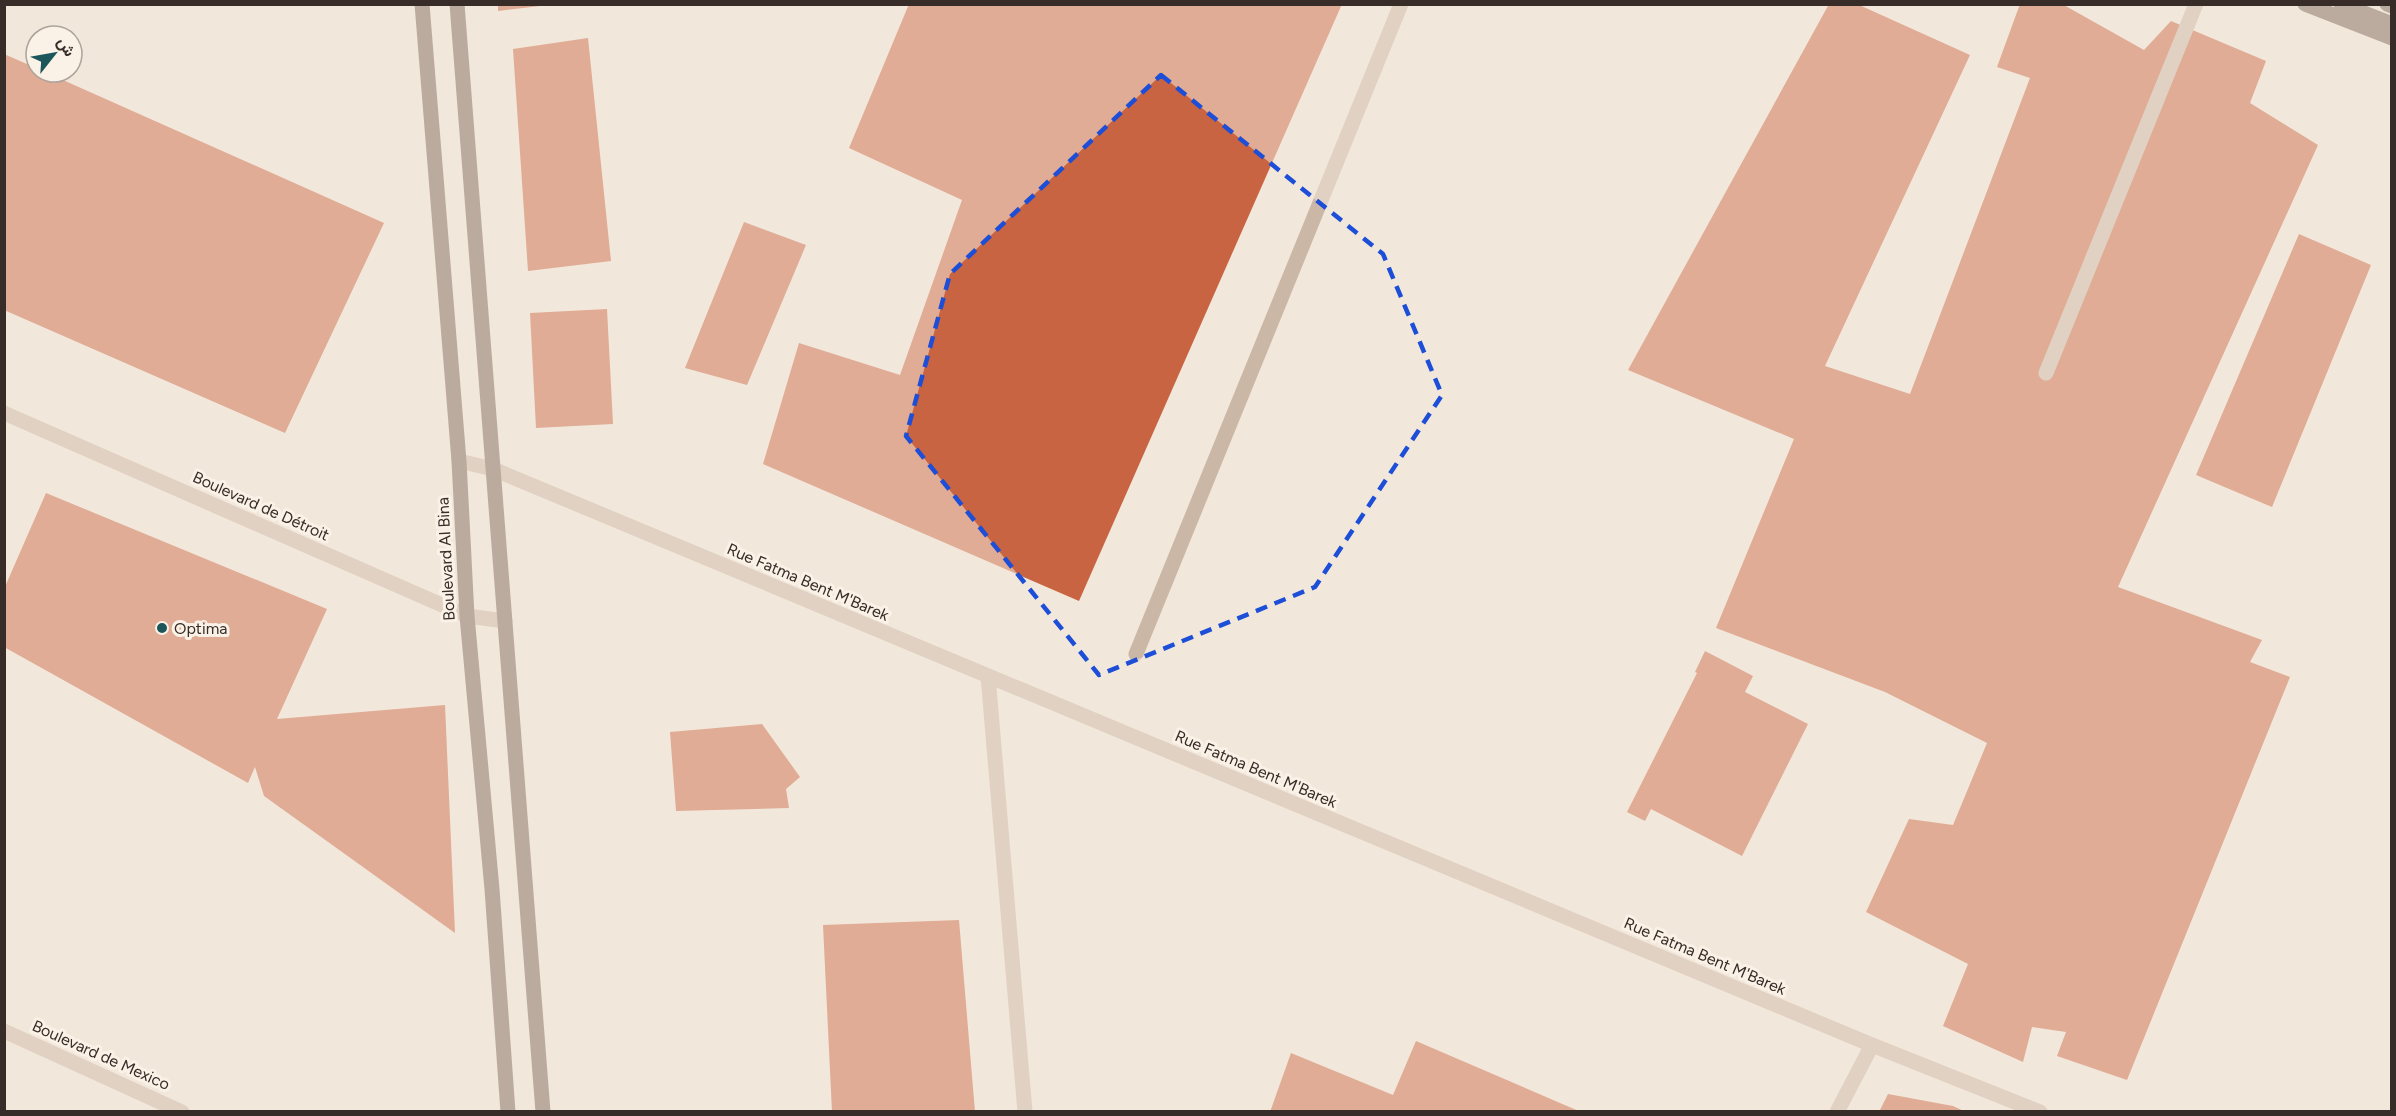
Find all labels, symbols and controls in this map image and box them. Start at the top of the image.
north arrow [24,24,84,84]
text: ش [53,33,80,60]
street label: Boulevard de Détroit [190,467,332,545]
street label: Boulevard Al Bina [433,497,459,621]
street label: Rue Fatma Bent M'Barek [724,539,892,625]
place label: Optima [174,619,227,638]
marker: Optima [155,621,169,635]
street label: Rue Fatma Bent M'Barek [1172,726,1340,812]
street label: Rue Fatma Bent M'Barek [1621,913,1789,999]
street label: Boulevard de Mexico [29,1016,173,1094]

